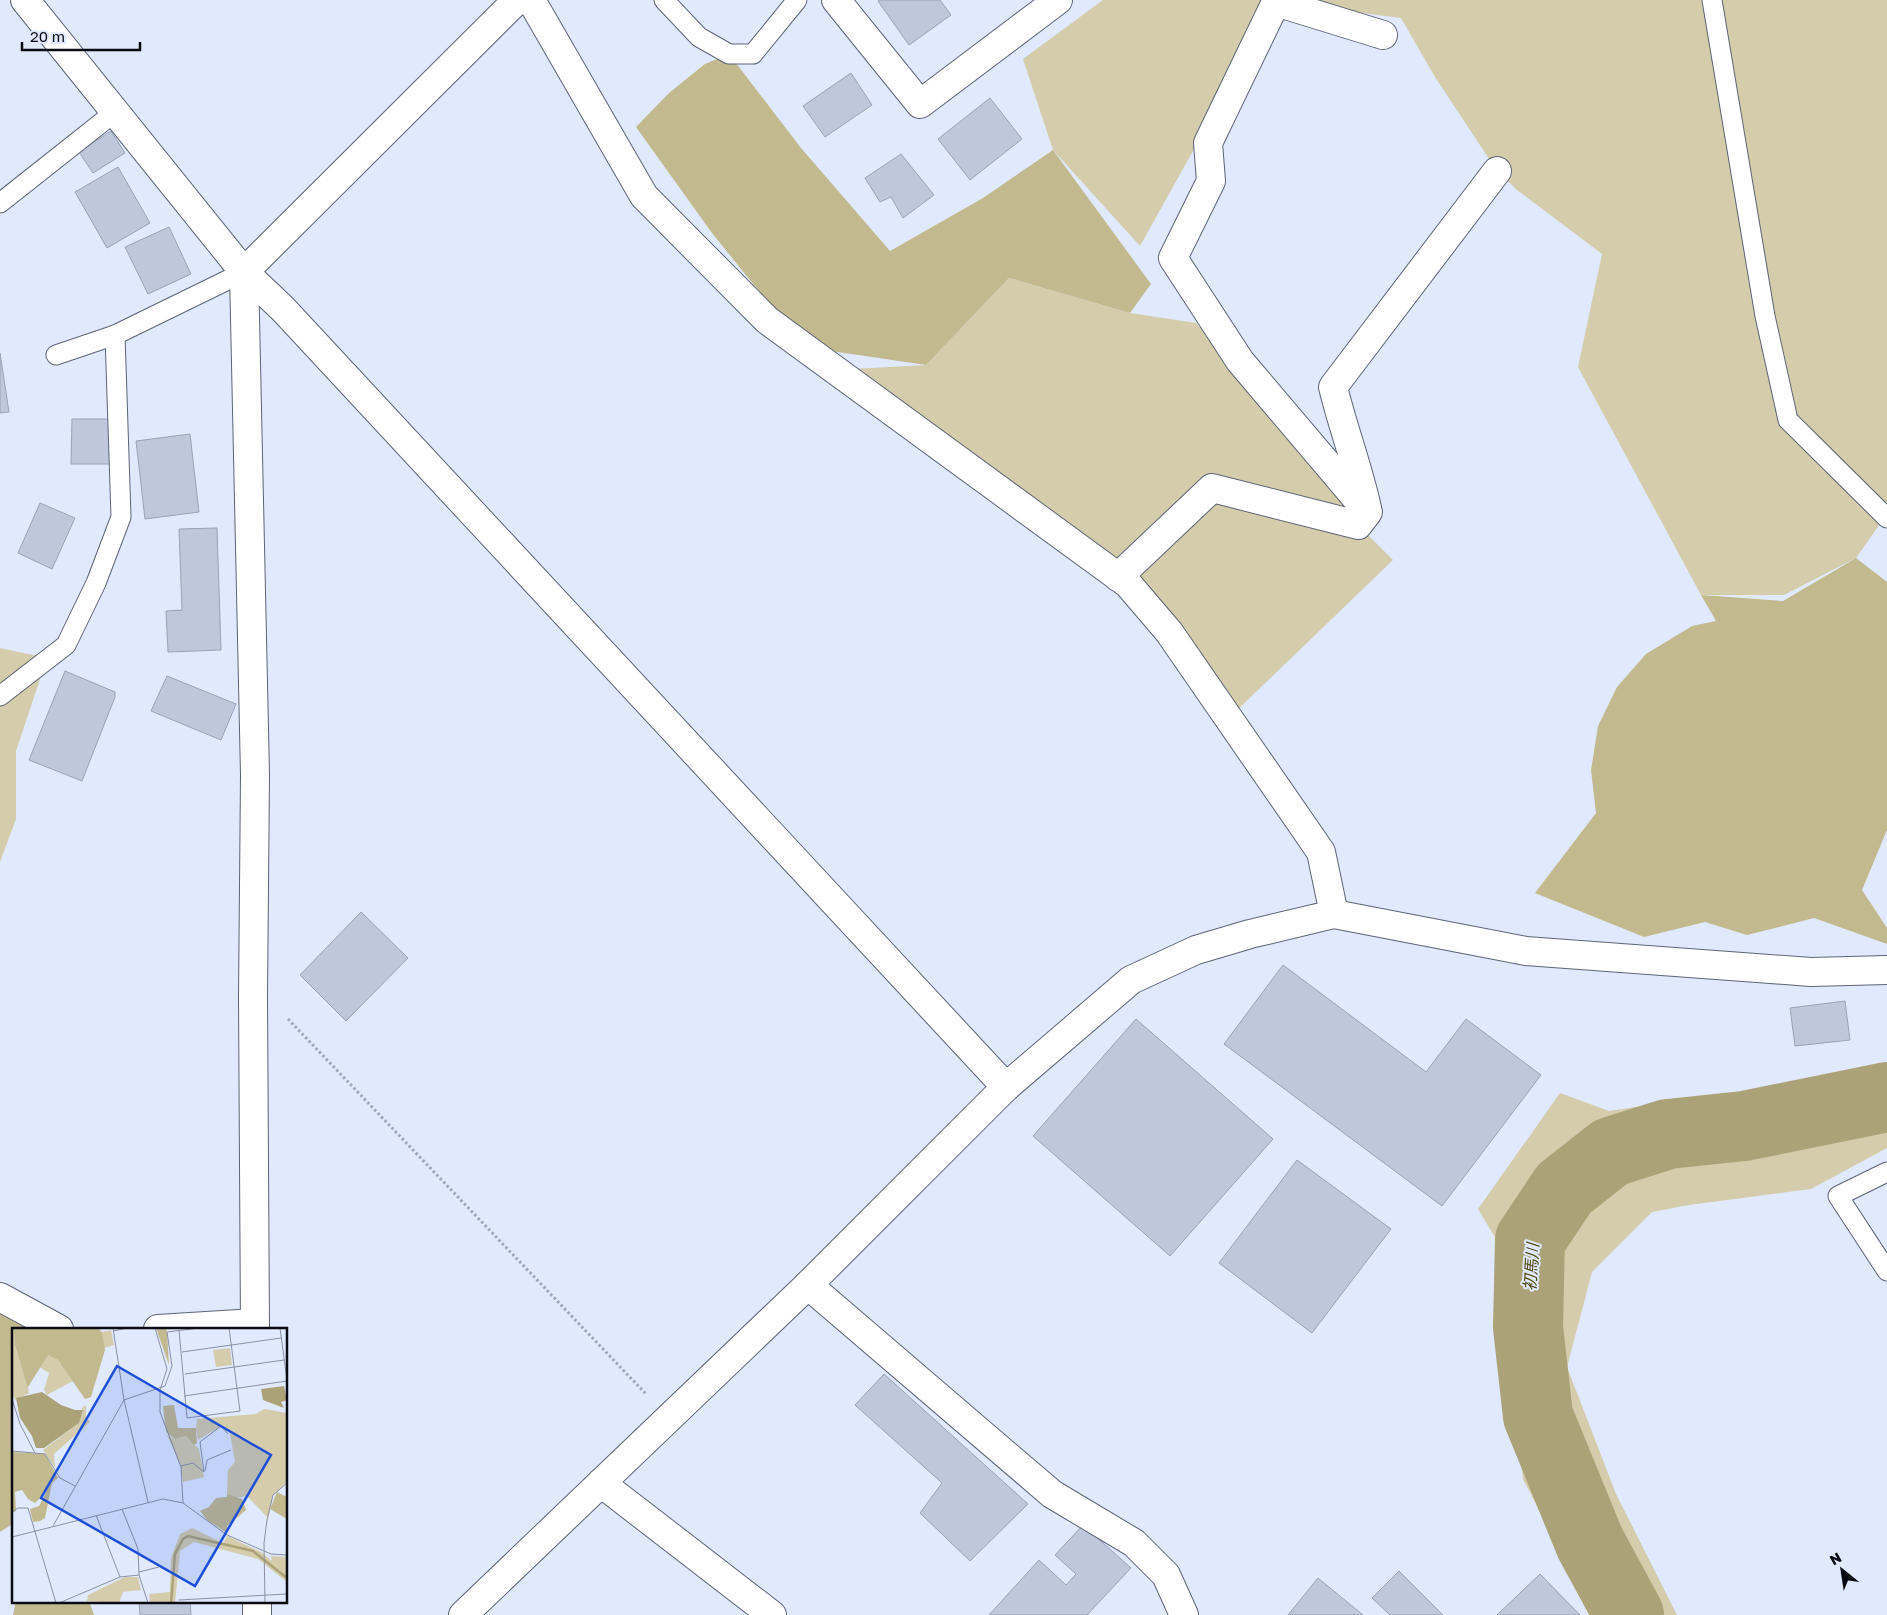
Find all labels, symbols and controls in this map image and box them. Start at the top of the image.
scale bar [22,20,140,52]
text: 20 m [30,27,65,45]
water label: 初馬川 [1519,1240,1543,1292]
inset map [12,1328,288,1602]
north arrow [1817,1545,1867,1595]
text: N [1826,1548,1844,1568]

